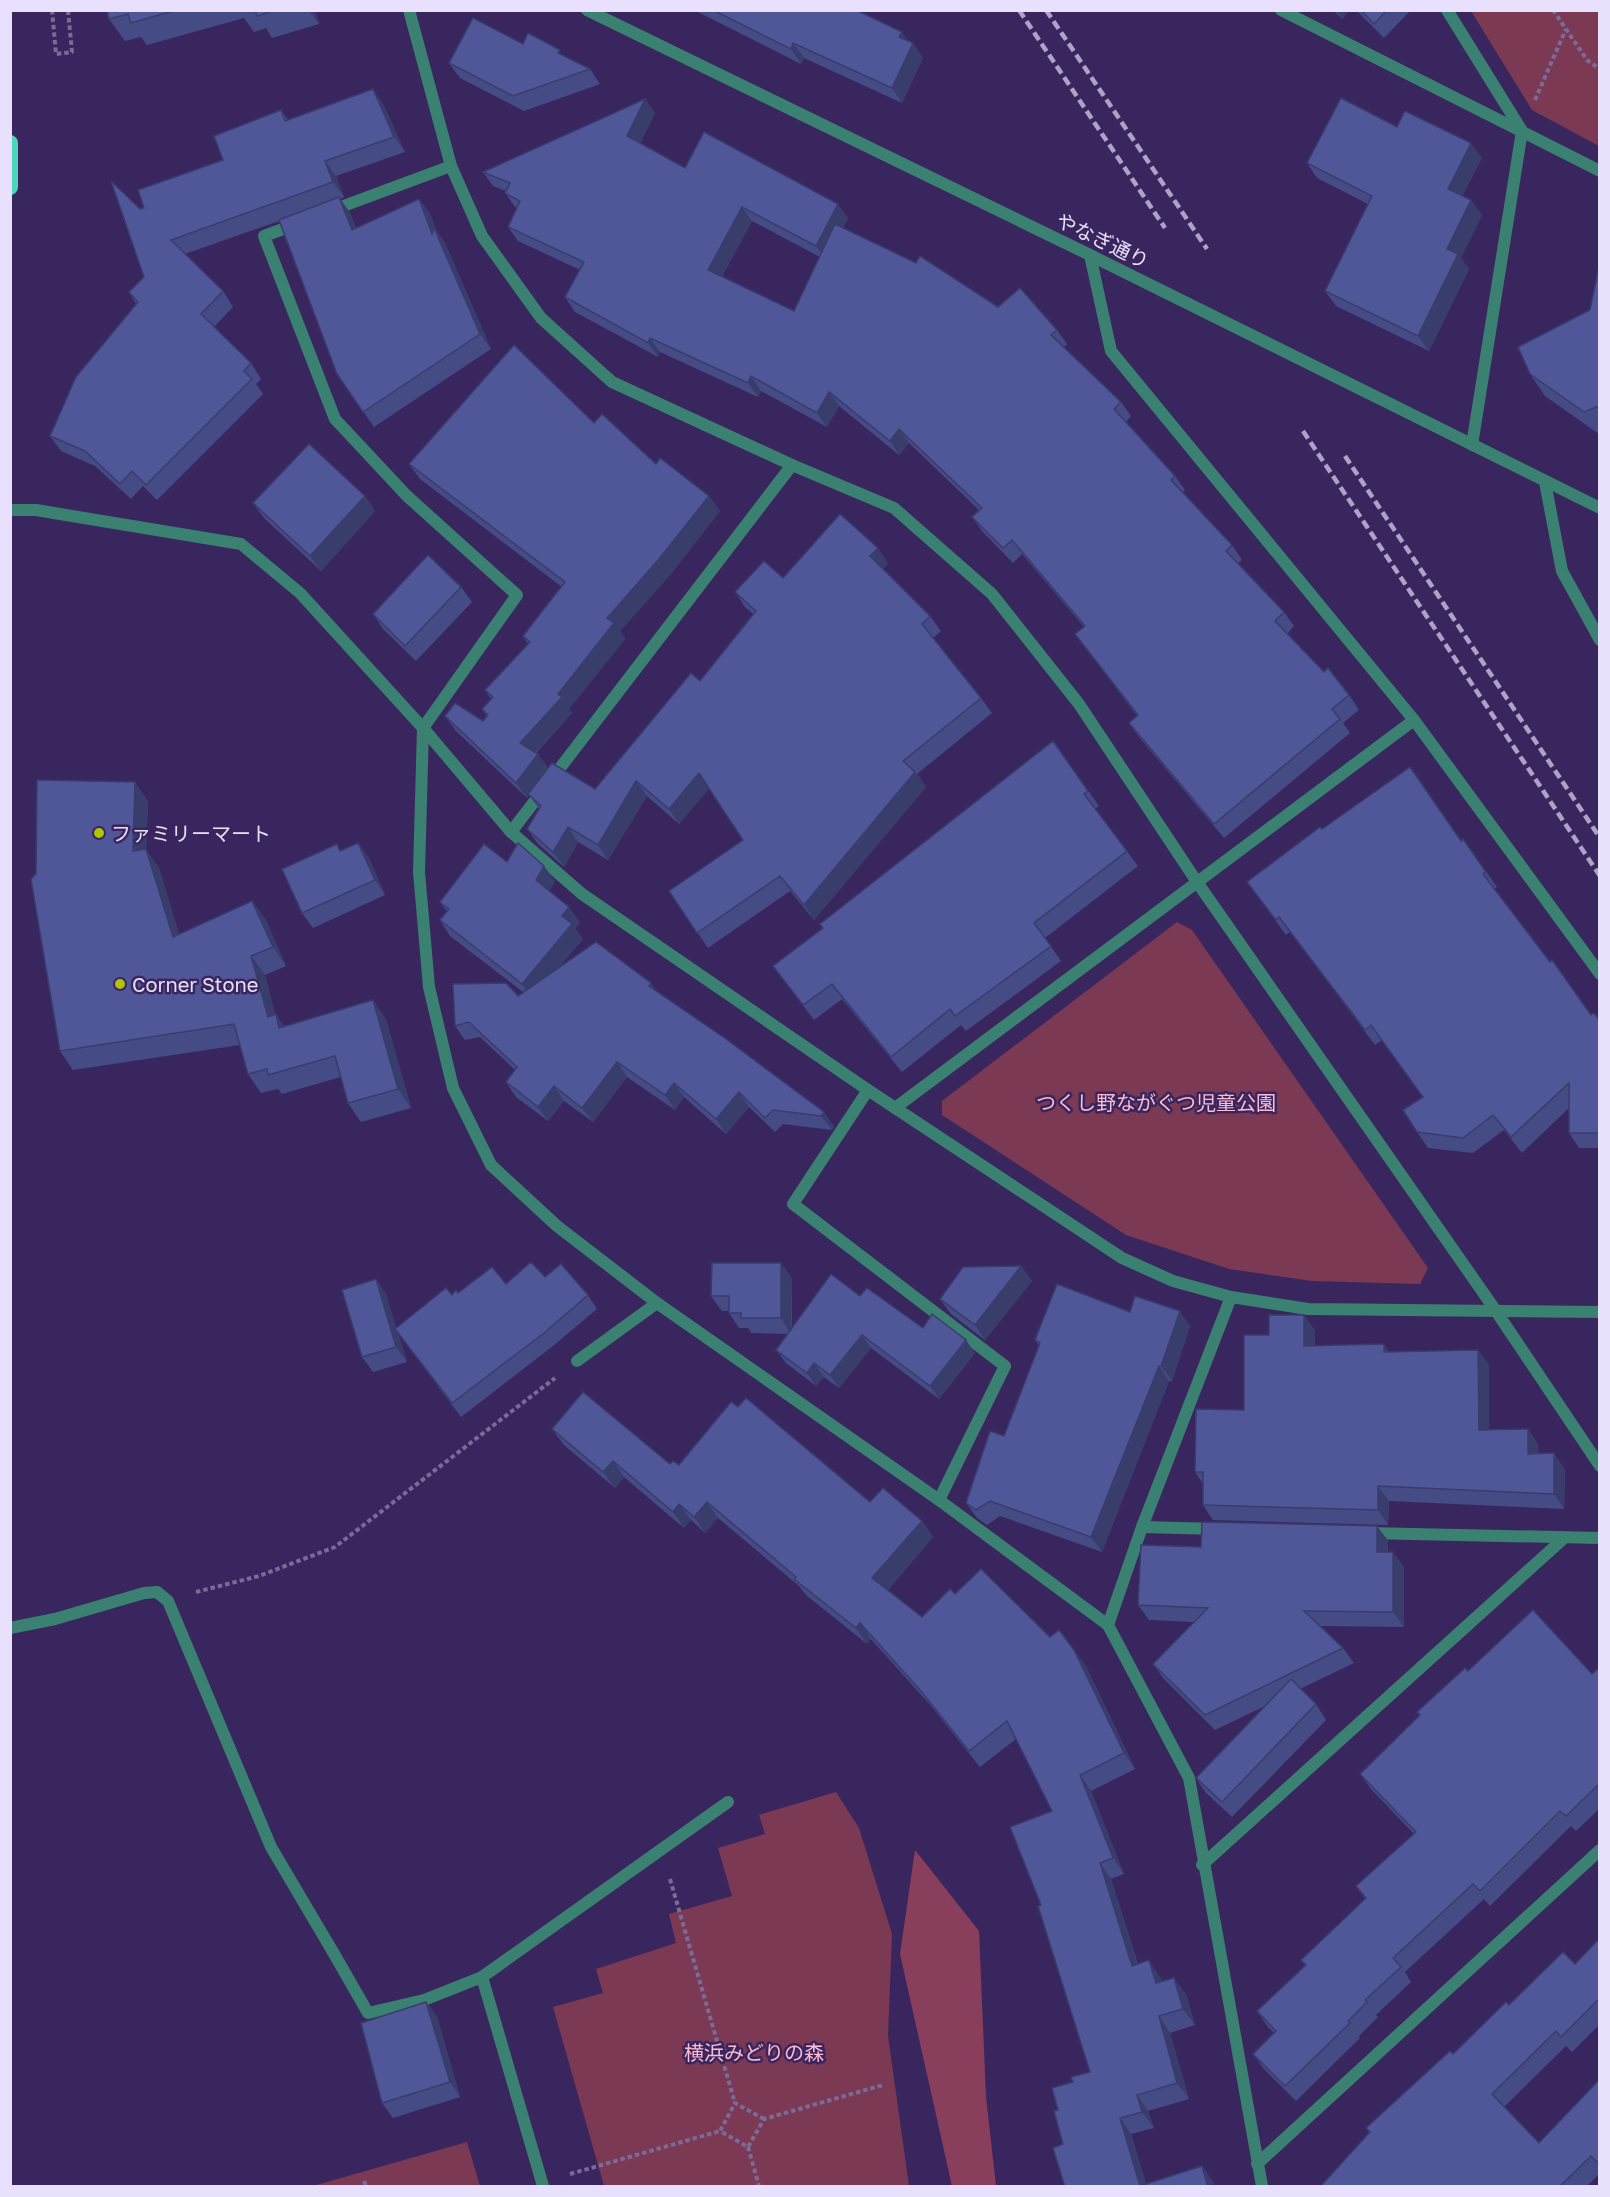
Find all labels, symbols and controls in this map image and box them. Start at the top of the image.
street label: やなぎ通り [1053,207,1153,273]
place label: ファミリーマート [111,821,271,845]
marker: ファミリーマート [92,826,106,840]
place label: Corner Stone [132,972,258,996]
marker: Corner Stone [113,977,127,991]
park label: つくし野ながぐつ児童公園 [1036,1090,1276,1114]
park label: 横浜みどりの森 [684,2040,824,2064]

